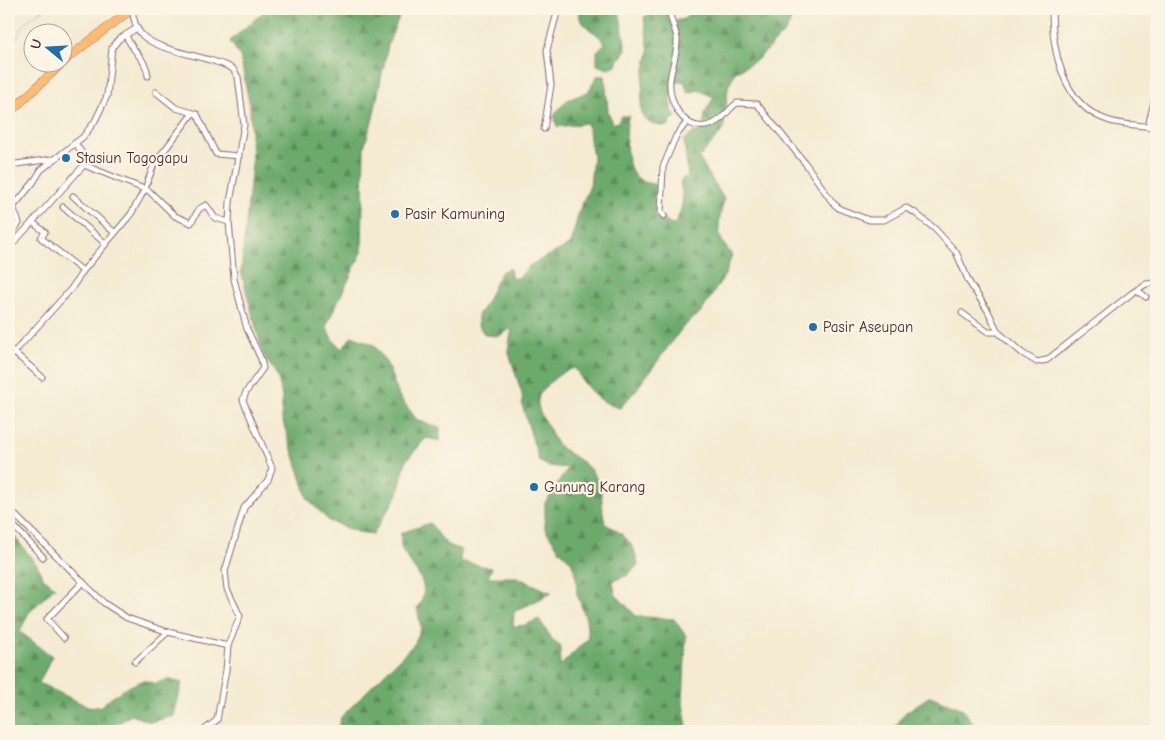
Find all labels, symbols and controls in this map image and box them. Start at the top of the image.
north arrow [22,22,72,72]
text: U [27,37,46,51]
place label: Stasiun Tagogapu [76,149,188,167]
marker: Stasiun Tagogapu [60,152,72,164]
place label: Pasir Kamuning [405,205,505,223]
marker: Pasir Kamuning [389,208,401,220]
place label: Pasir Aseupan [823,318,913,336]
marker: Pasir Aseupan [807,321,819,333]
place label: Gunung Karang [544,478,645,496]
marker: Gunung Karang [528,481,540,493]

